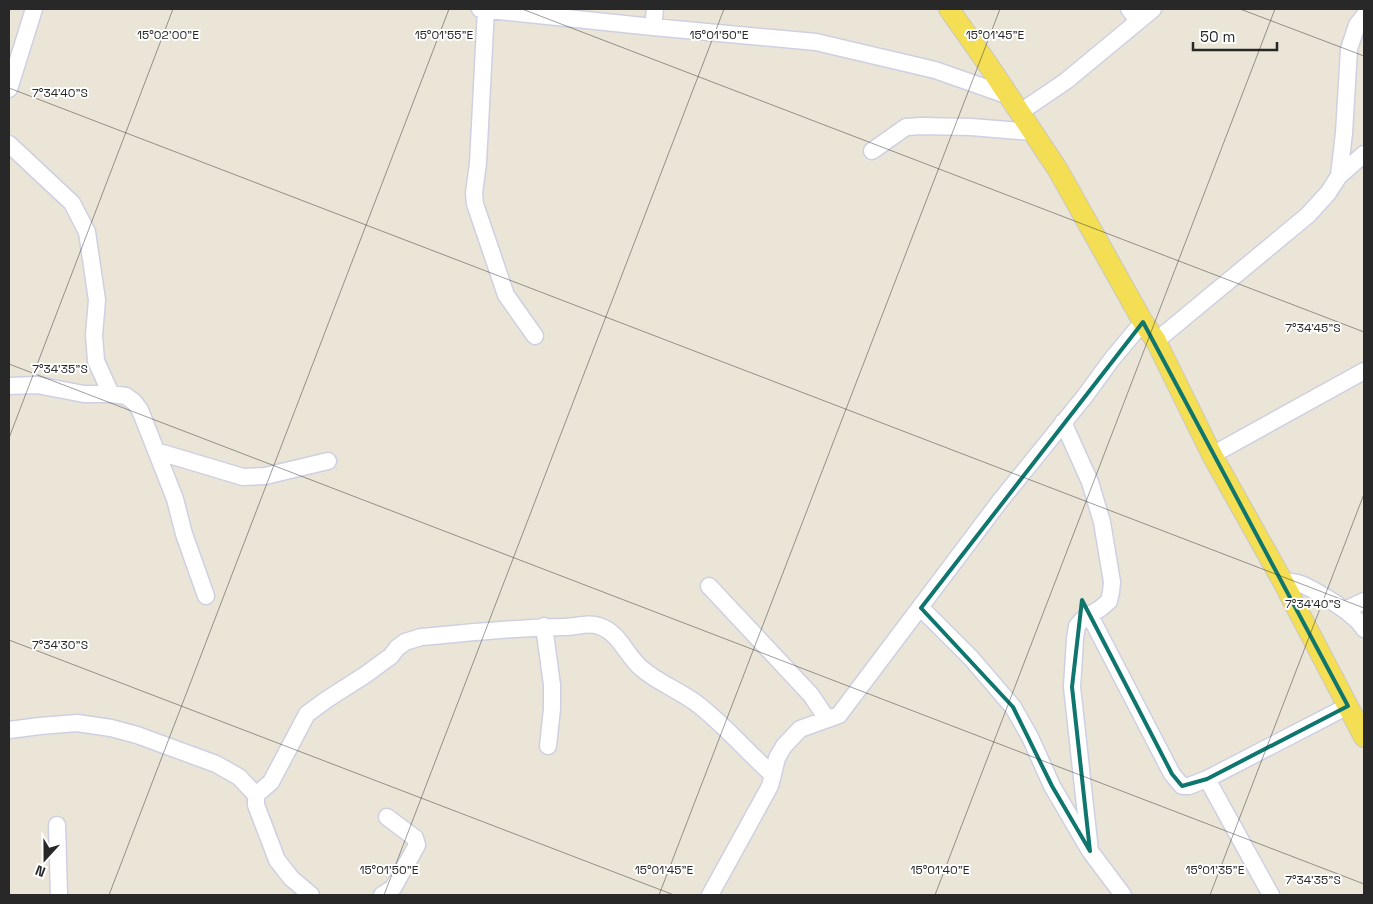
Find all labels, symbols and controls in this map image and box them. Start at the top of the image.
scale bar [1193,20,1277,52]
text: 15°02'00"E [137,27,199,43]
text: 15°01'55"E [415,27,474,43]
text: 15°01'50"E [689,27,749,43]
text: 15°01'45"E [966,27,1025,43]
text: 50 m [1200,27,1235,46]
text: 7°34'40"S [32,85,88,101]
text: 7°34'45"S [1285,320,1341,336]
text: 7°34'35"S [32,361,88,377]
text: 7°34'40"S [1285,596,1341,612]
text: 7°34'30"S [32,637,88,653]
north arrow [20,834,70,884]
text: N [33,861,48,881]
text: 15°01'50"E [359,862,419,878]
text: 15°01'45"E [635,862,694,878]
text: 15°01'40"E [910,862,970,878]
text: 15°01'35"E [1186,862,1245,878]
text: 7°34'35"S [1285,872,1341,888]

